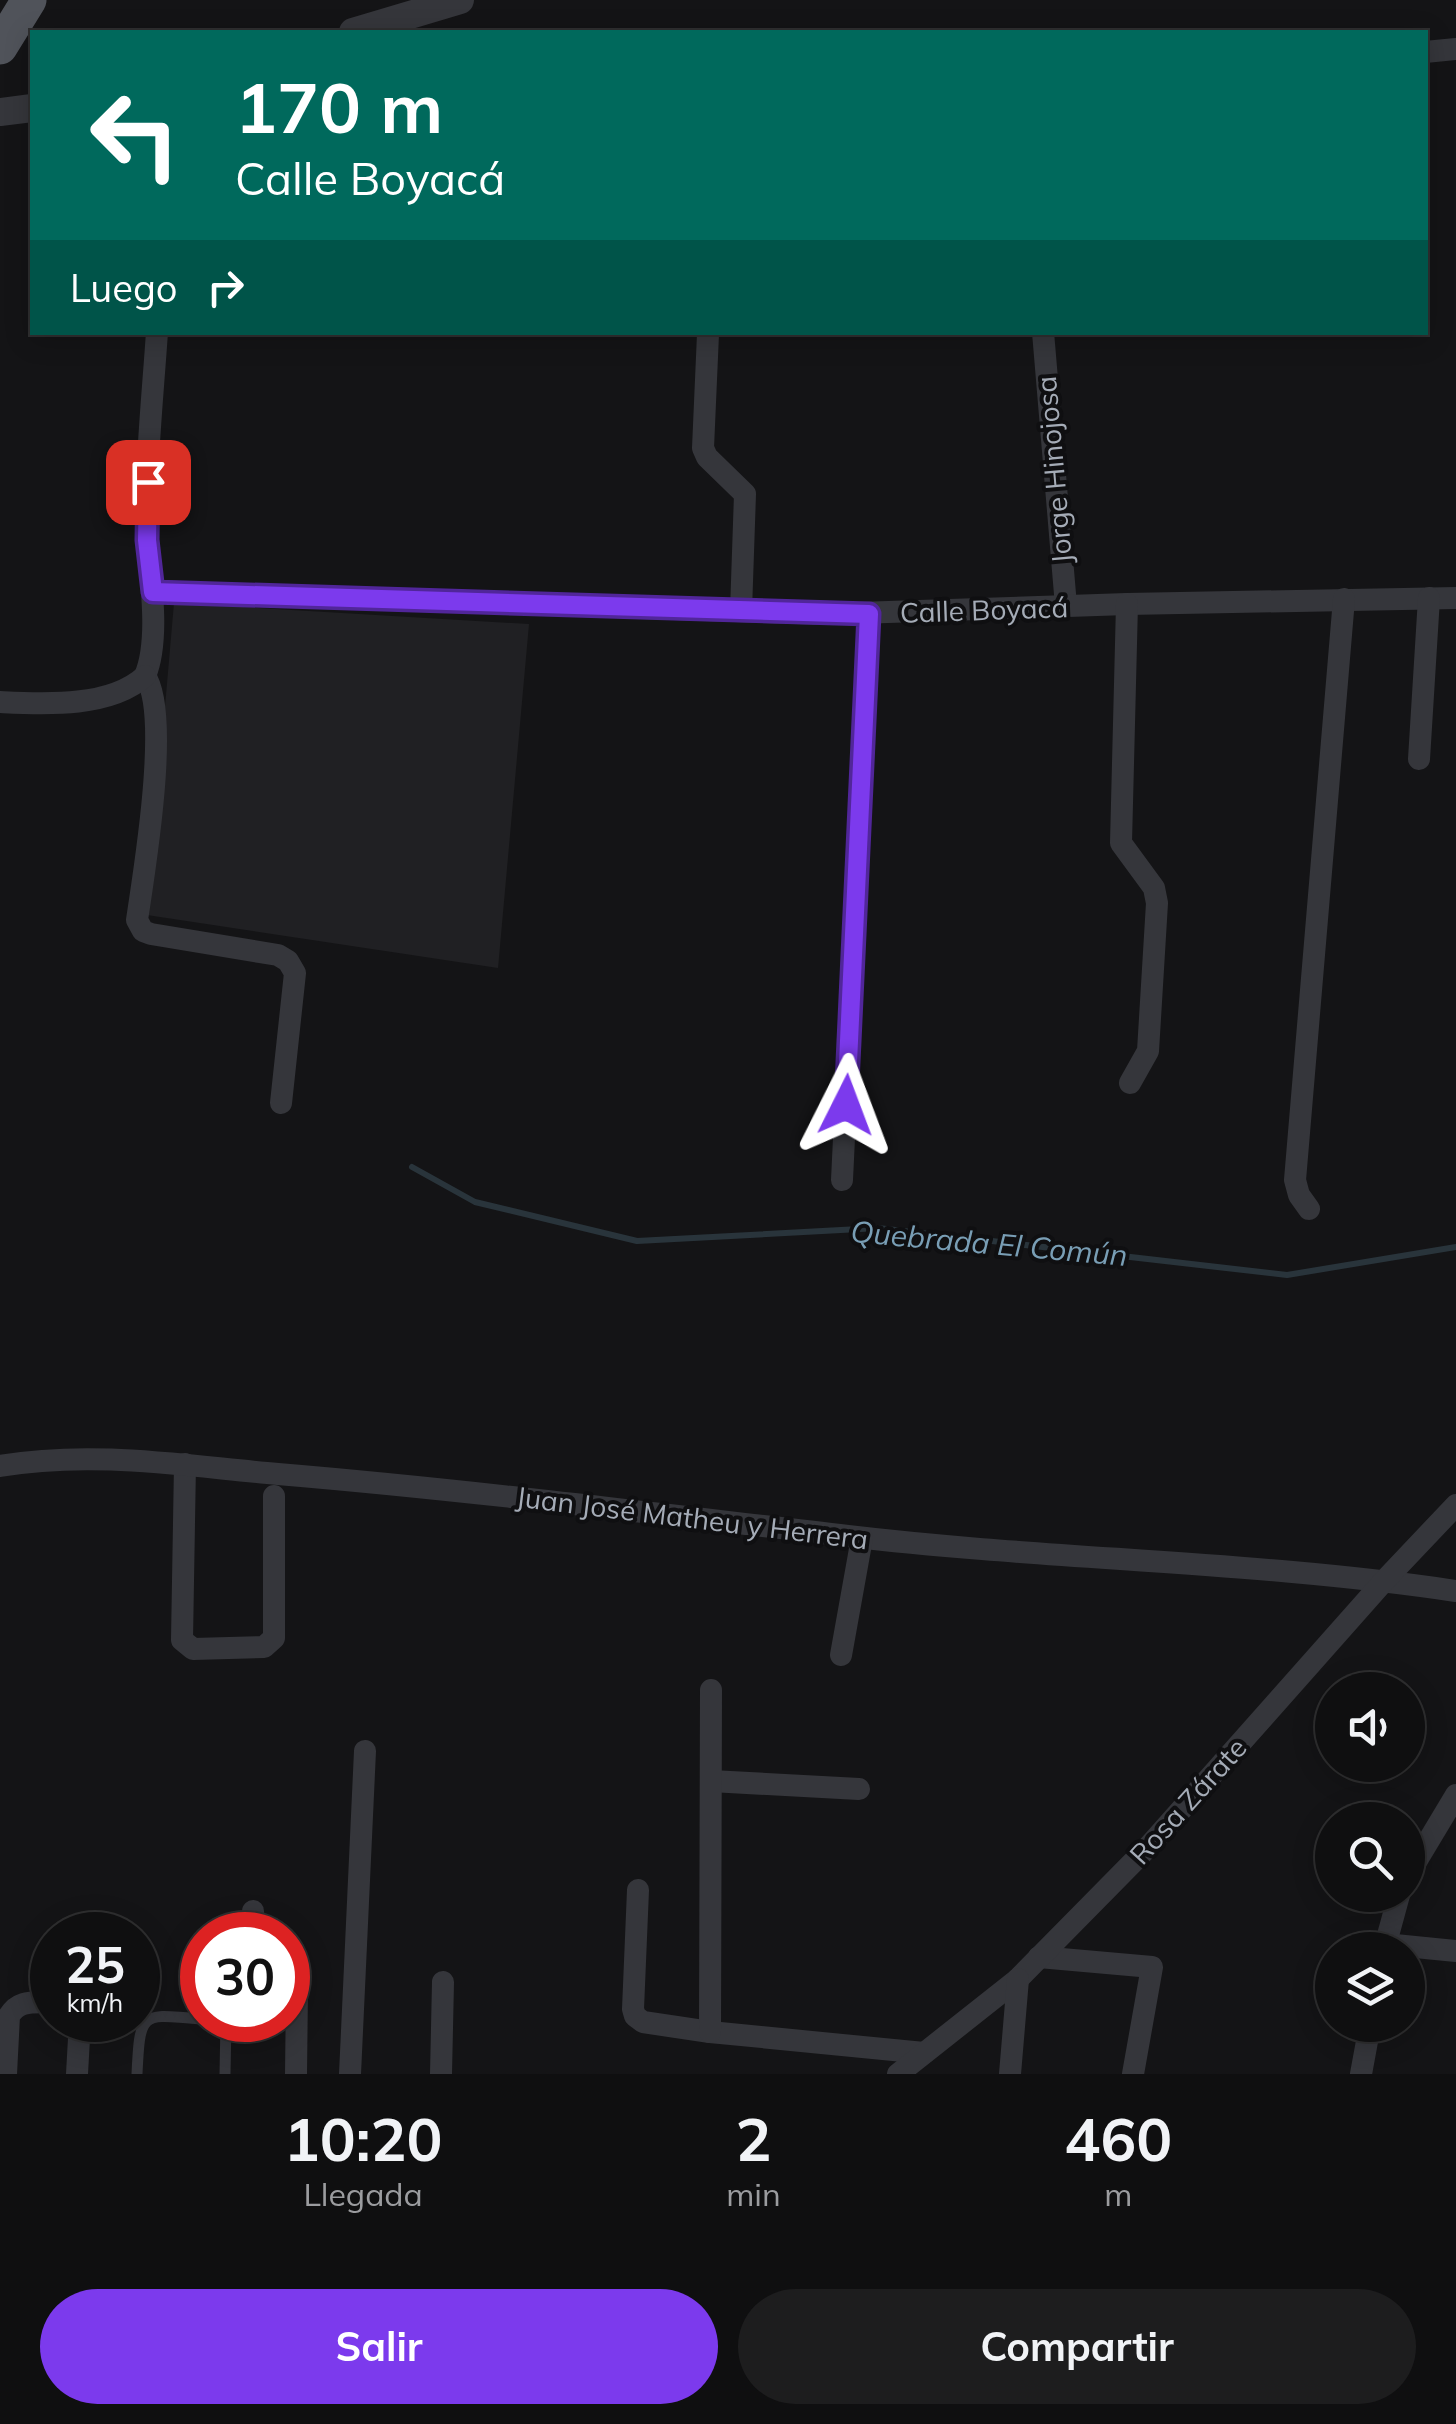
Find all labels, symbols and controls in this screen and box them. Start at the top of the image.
text: 170 m [235,63,443,151]
icon: left [70,70,200,200]
text: Calle Boyacá [235,150,505,206]
icon: right [198,260,253,315]
text: Luego [70,264,178,312]
street label: Jorge Hinojosa [1028,375,1079,565]
pin [106,440,191,525]
icon: arrive [121,455,176,510]
street label: Calle Boyacá [899,589,1069,630]
position arrow [794,1053,898,1157]
water label: Quebrada El Común [849,1212,1129,1274]
street label: Juan José Matheu y Herrera [514,1479,870,1556]
map controls [1315,1672,1425,2042]
button: sound [1315,1672,1425,1782]
street label: Rosa Zárate [1122,1730,1254,1871]
button: search [1315,1802,1425,1912]
speed limit sign: 30 [180,1912,310,2042]
button: layers [1315,1932,1425,2042]
text: 25 [65,1933,125,1996]
text: km/h [67,1987,123,2018]
text: 10:20 [284,2101,443,2176]
text: 2 [735,2101,771,2176]
text: 460 [1064,2101,1172,2176]
text: Llegada [303,2174,423,2214]
text: min [726,2174,781,2214]
text: m [1104,2174,1132,2214]
button: Salir [40,2289,718,2404]
button: Compartir [738,2289,1416,2404]

